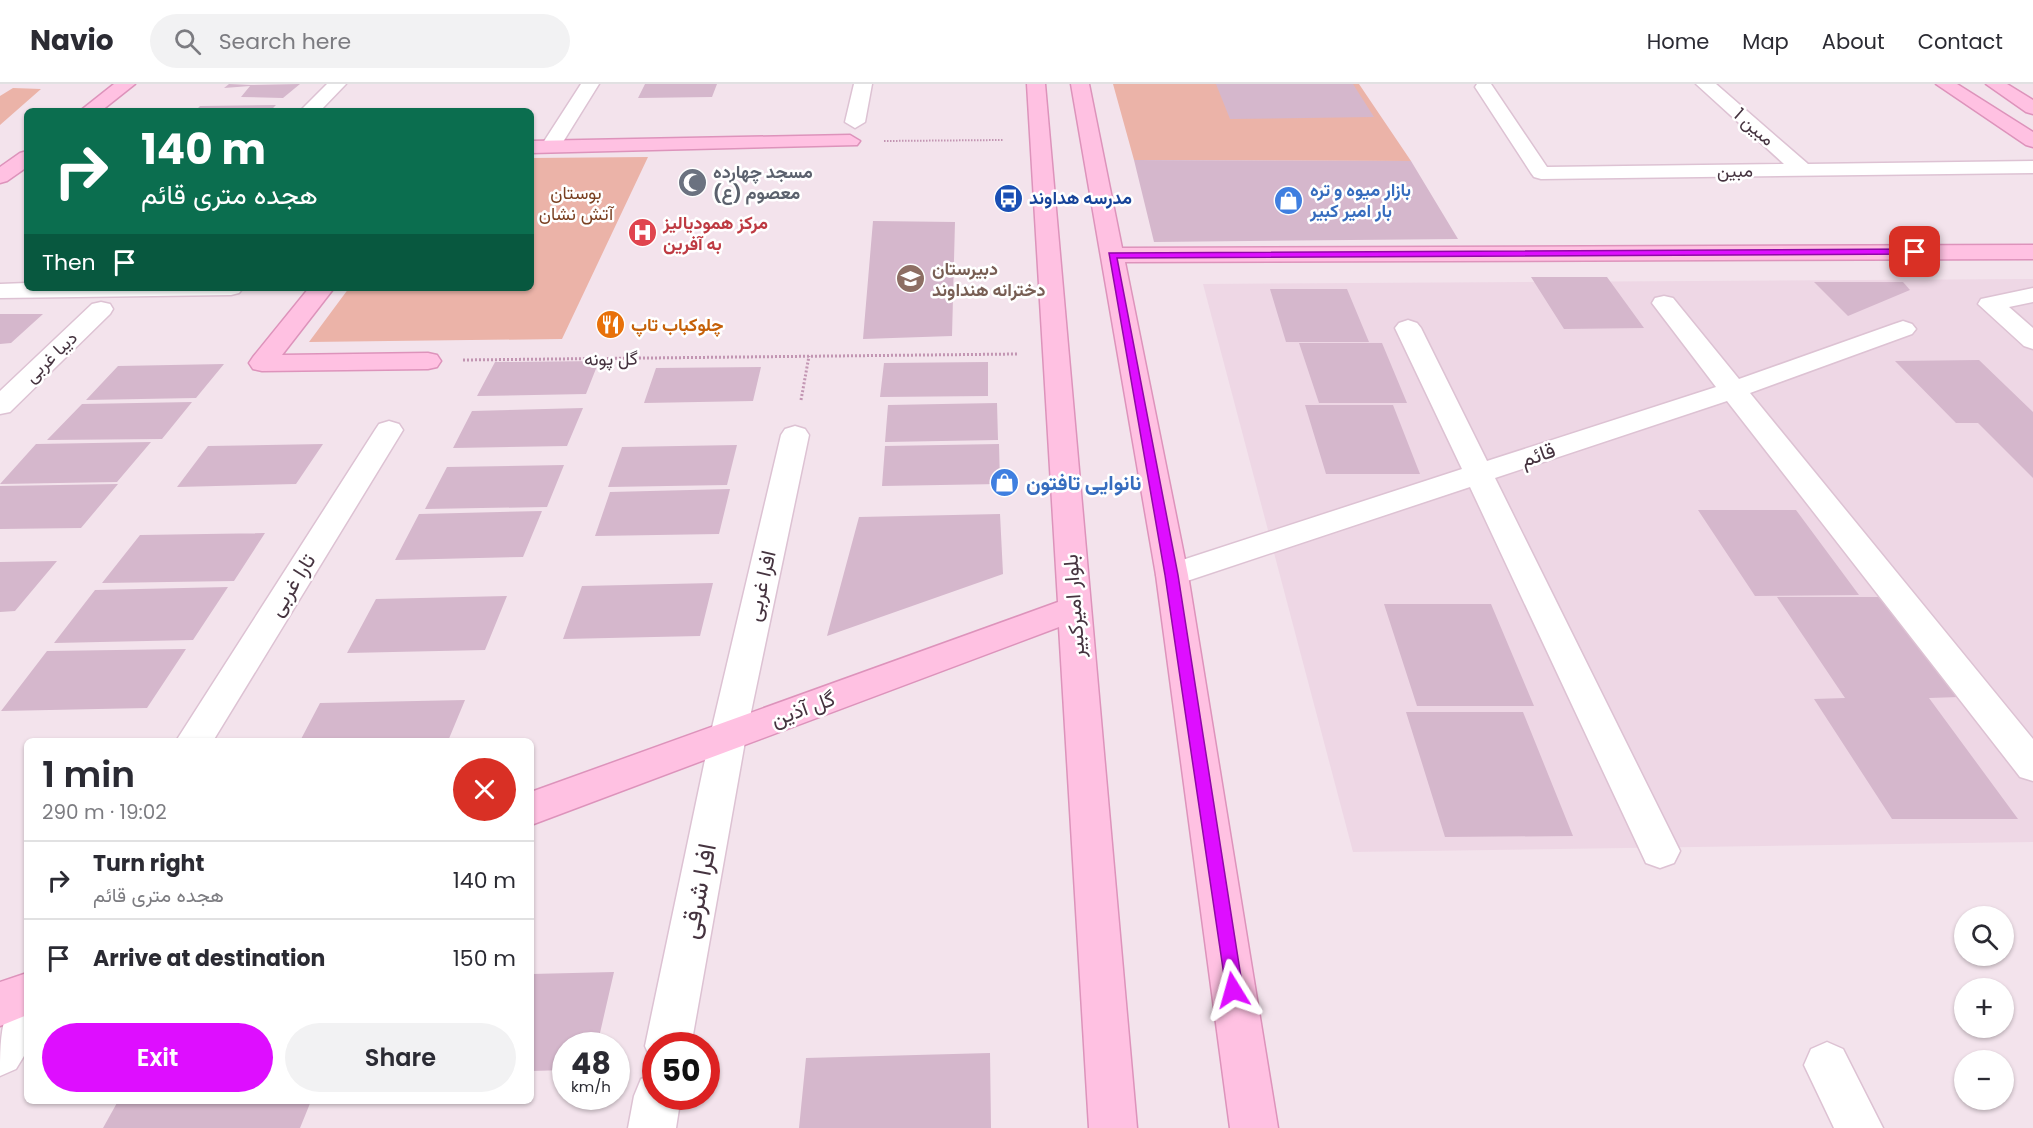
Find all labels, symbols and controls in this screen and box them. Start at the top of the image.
search box [150,14,570,68]
text: Navio [30,21,114,60]
icon: search [171,25,204,58]
text: Search here [219,26,351,57]
text: Home [1647,27,1709,56]
text: Map [1742,27,1789,56]
text: About [1822,27,1885,56]
text: Contact [1918,27,2003,56]
street label: مبین 1 [1729,102,1780,151]
text: 140 m [141,120,266,179]
icon: right [42,132,120,210]
street label: مبین [1717,158,1753,183]
place label: مسجد چهارده معصوم (ع) [713,159,813,205]
mosque icon: مسجد چهارده معصوم (ع) [676,166,708,198]
text: هجده متری قائم [141,176,318,213]
place label: بازار میوه و تره بار امیر کبیر [1309,177,1411,223]
park label: بوستان آتش نشان [539,180,615,226]
bus stop icon: مدرسه هداوند [992,182,1024,214]
shop icon: بازار میوه و تره بار امیر کبیر [1273,184,1305,216]
place label: مدرسه هداوند [1029,185,1132,210]
place label: مرکز همودیالیز به آفرین [662,210,768,256]
hospital icon: مرکز همودیالیز به آفرین [626,217,658,249]
pin [1889,226,1940,277]
icon: arrive [1898,235,1931,268]
icon: arrive [108,246,141,279]
text: Then [42,247,96,278]
place label: دبیرستان دخترانه هنداوند [932,256,1046,302]
school or university icon: دبیرستان دخترانه هنداوند [895,263,927,295]
restaurant icon: چلوکباب تاپ [594,309,626,341]
place label: چلوکباب تاپ [631,312,724,337]
street label: دیبا غربی [19,325,83,388]
street label: گل پونه [584,346,638,371]
street label: قائم [1517,435,1559,474]
shop icon: نانوایی تافتون [989,467,1021,499]
place label: نانوایی تافتون [1026,468,1141,497]
street label: تارا غربی [261,548,322,622]
street label: افرا غربی [738,548,783,624]
street label: بلوار امیرکبیر [1055,553,1092,660]
street label: گل آذین [767,684,839,733]
text: 1 min [42,749,135,800]
button: close [453,758,516,821]
text: 290 m · 19:02 [42,798,167,826]
street label: افرا شرقی [671,840,725,942]
text: Turn right [93,848,204,879]
icon: right [42,864,75,897]
text: 140 m [453,865,516,896]
text: هجده متری قائم [93,881,224,909]
map controls [1954,906,2014,1110]
button: search [1954,906,2014,966]
icon: arrive [42,942,75,975]
text: Arrive at destination [93,943,325,974]
text: 150 m [453,943,516,974]
position arrow [1201,958,1265,1022]
button: + [1954,978,2014,1038]
button: Exit [42,1023,273,1092]
button: Share [285,1023,516,1092]
speed limit sign: 50 [642,1032,720,1110]
text: 48 [571,1042,611,1085]
button: − [1954,1050,2014,1110]
text: km/h [571,1076,611,1097]

